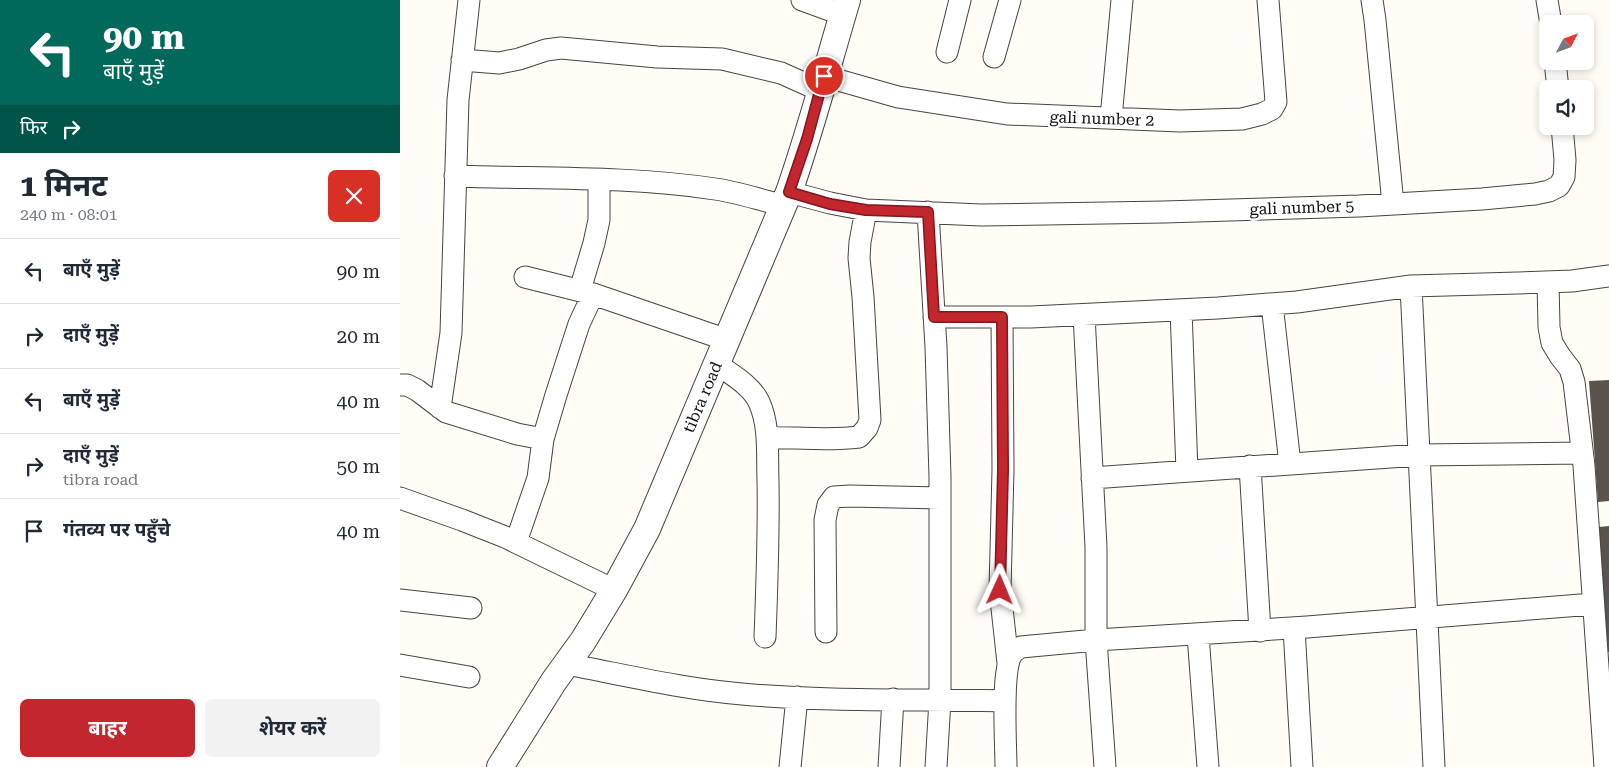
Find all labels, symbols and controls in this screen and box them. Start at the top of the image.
north arrow [1539,15,1594,70]
map controls [1539,15,1594,135]
text: 90 m [103,17,185,58]
icon: left [20,20,85,85]
pin [803,55,845,97]
text: बाएँ मुड़ें [103,59,164,84]
icon: arrive [810,62,838,90]
button: sound [1539,80,1594,135]
street label: gali number 2 [1049,107,1155,130]
icon: right [57,115,85,143]
text: फिर [20,116,47,139]
text: 1 मिनट [20,168,107,203]
button: close [328,170,380,222]
street label: gali number 5 [1249,196,1355,219]
text: 240 m · 08:01 [20,205,118,224]
icon: left [20,257,48,285]
text: बाएँ मुड़ें [63,258,120,281]
text: 90 m [337,260,380,283]
icon: right [20,322,48,350]
text: दाएँ मुड़ें [63,323,119,346]
text: 20 m [337,325,380,348]
street label: tibra road [679,359,726,436]
icon: left [20,387,48,415]
text: बाएँ मुड़ें [63,388,120,411]
text: 40 m [337,390,380,413]
text: दाएँ मुड़ें [63,444,119,467]
icon: right [20,452,48,480]
text: 50 m [337,455,380,478]
text: tibra road [63,470,138,489]
icon: arrive [20,517,48,545]
text: गंतव्य पर पहुँचे [63,518,170,541]
text: 40 m [337,520,380,543]
position arrow [973,563,1025,615]
button: बाहर [20,699,195,757]
button: शेयर करें [205,699,380,757]

